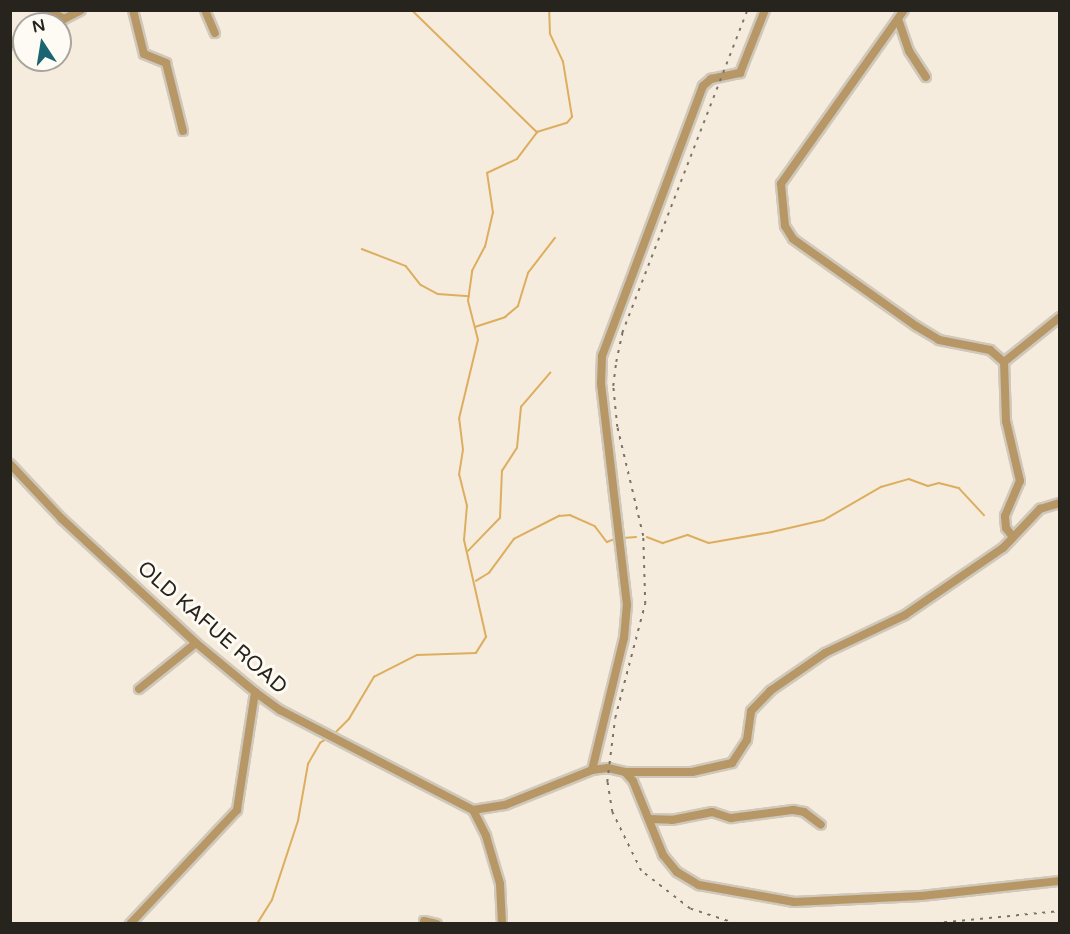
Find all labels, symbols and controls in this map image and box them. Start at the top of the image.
north arrow [12,12,72,72]
text: N [30,15,47,37]
street label: OLD KAFUE ROAD [132,556,292,700]

